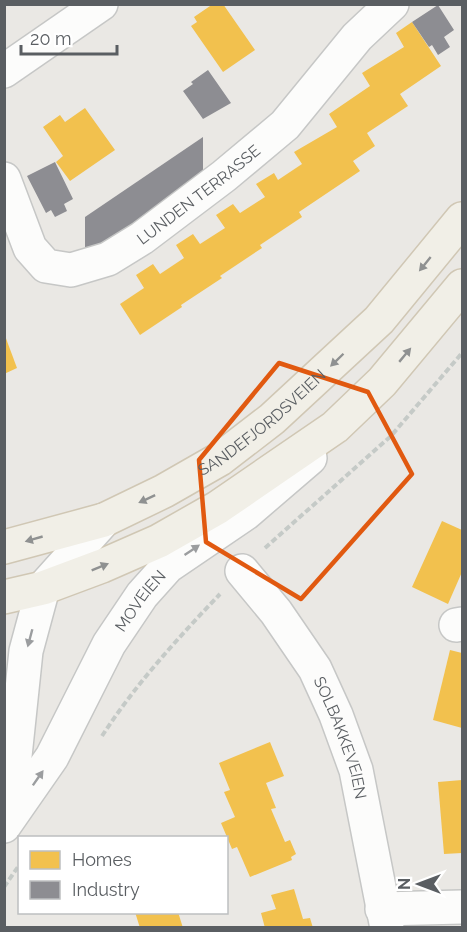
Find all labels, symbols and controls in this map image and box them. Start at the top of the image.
scale bar [21,18,117,56]
text: 20 m [30,28,72,49]
street label: LUNDEN TERRASSE [133,141,264,248]
one-way arrow [419,256,432,272]
one-way arrow [398,348,411,363]
one-way arrow [329,353,344,367]
street label: SANDEFJORDSVEIEN [194,365,330,480]
one-way arrow [138,495,155,504]
one-way arrow [25,535,43,544]
one-way arrow [184,544,201,555]
one-way arrow [91,561,109,571]
street label: MOVEIEN [111,566,170,635]
one-way arrow [24,628,34,647]
street label: SOLBAKKEVEIEN [310,673,370,801]
one-way arrow [32,770,44,786]
legend [18,836,228,914]
text: Homes [72,849,132,870]
north arrow [389,854,449,914]
text: N [395,878,414,890]
text: Industry [72,879,140,900]

